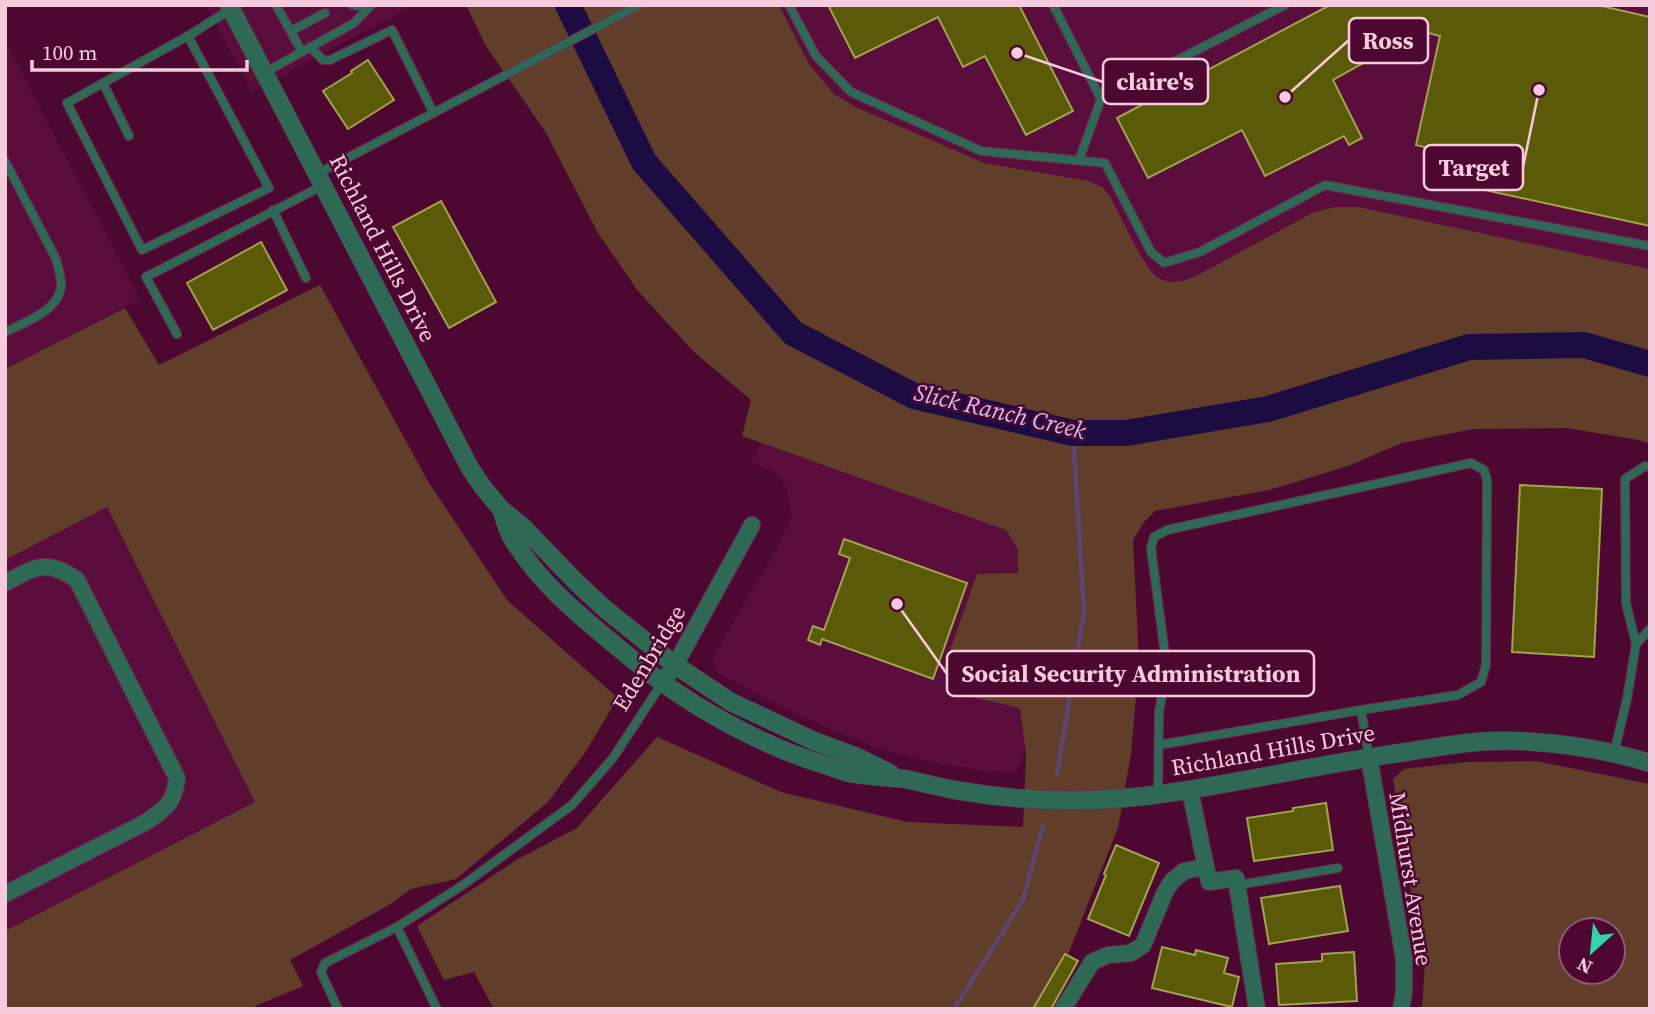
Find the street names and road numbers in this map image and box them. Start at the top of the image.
street label: Richland Hills Drive [322,149,444,347]
street label: Edenbridge [605,599,693,717]
street label: Richland Hills Drive [1168,716,1378,784]
street label: Midhurst Avenue [1381,790,1441,968]

